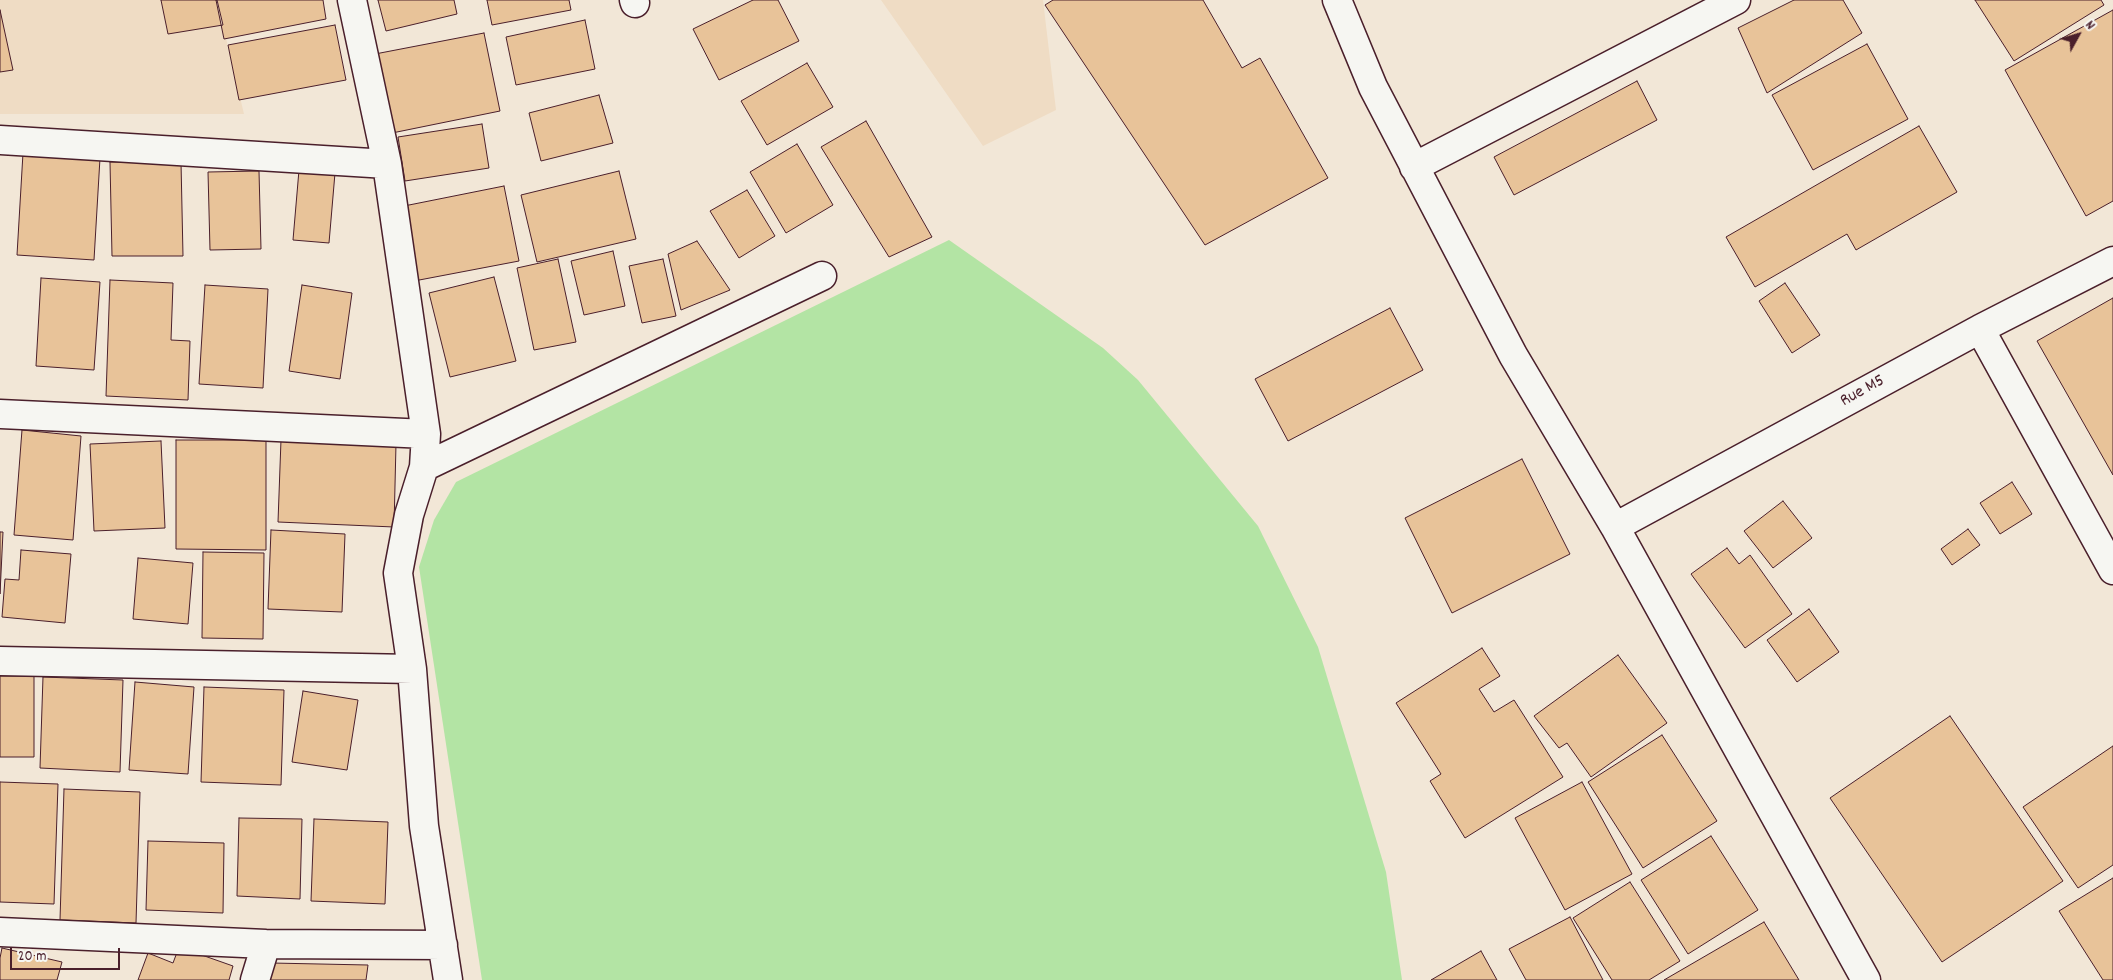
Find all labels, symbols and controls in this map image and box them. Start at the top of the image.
north arrow [2053,10,2103,60]
text: N [2080,17,2100,35]
street label: Rue M5 [1837,371,1889,413]
scale bar [12,938,122,970]
text: 20 m [18,946,46,968]

